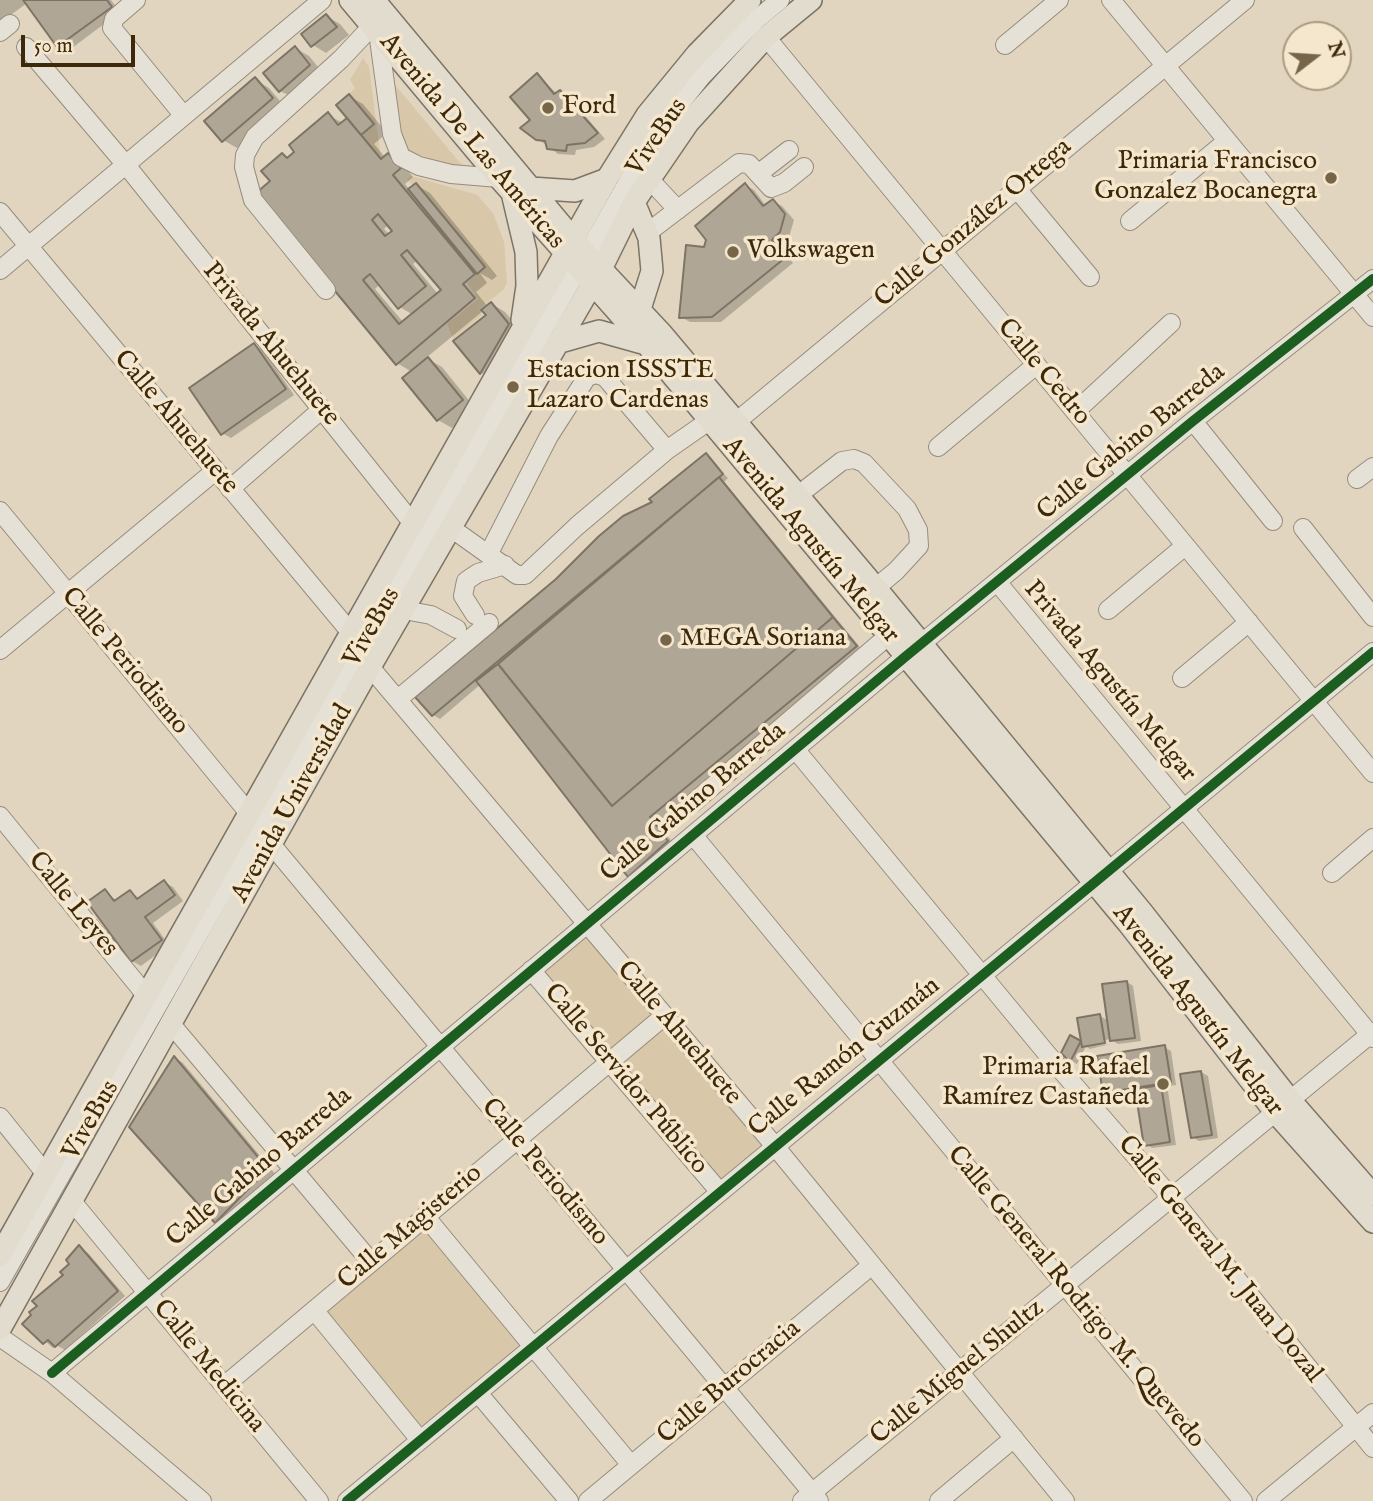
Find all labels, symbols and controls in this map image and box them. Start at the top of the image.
scale bar [24,21,138,65]
north arrow [1282,21,1352,91]
street label: Avenida De Las Américas [372,28,570,256]
text: 50 m [34,33,73,60]
text: N [1321,39,1349,62]
place label: Ford [562,92,616,124]
street label: ViveBus [621,93,695,183]
marker: Ford [540,100,556,116]
street label: Calle González Ortega [869,133,1079,315]
place label: Primaria Francisco Gonzalez Bocanegra [1094,147,1317,208]
marker: Primaria Francisco Gonzalez Bocanegra [1323,170,1339,186]
place label: Volkswagen [747,236,875,268]
marker: Volkswagen [725,244,741,260]
street label: Privada Ahuehuete [194,257,346,433]
street label: Calle Cedro [989,313,1097,433]
street label: Calle Ahuehuete [106,345,244,501]
place label: Estacion ISSSTE Lazaro Cardenas [527,356,714,418]
street label: Calle Gabino Barreda [1032,358,1232,528]
marker: Estacion ISSSTE Lazaro Cardenas [505,379,521,395]
street label: Avenida Agustín Melgar [715,432,905,650]
street label: Privada Agustín Melgar [1016,575,1202,789]
street label: Calle Periodismo [53,582,195,742]
street label: ViveBus [338,583,408,673]
place label: MEGA Soriana [680,624,846,656]
marker: MEGA Soriana [658,632,674,648]
street label: Avenida Universidad [226,700,360,908]
street label: Calle Gabino Barreda [595,716,793,890]
street label: Calle Leyes [20,846,124,964]
street label: Avenida Agustín Melgar [1105,899,1289,1123]
street label: Calle Ahuehuete [609,956,747,1112]
street label: Calle Ramón Guzmán [743,971,947,1145]
street label: Calle Servidor Público [536,978,714,1182]
place label: Primaria Rafael Ramírez Castañeda [942,1053,1149,1114]
street label: ViveBus [57,1076,127,1166]
marker: Primaria Rafael Ramírez Castañeda [1155,1076,1171,1092]
street label: Calle Gabino Barreda [161,1081,359,1255]
street label: Calle Periodismo [473,1093,615,1253]
street label: Calle General M. Juan Dozal [1110,1130,1328,1390]
street label: Calle General Rodrigo M. Quevedo [939,1141,1211,1455]
street label: Calle Magisterio [333,1159,489,1297]
street label: Calle Medicina [145,1294,271,1440]
street label: Calle Miguel Shultz [865,1294,1051,1452]
street label: Calle Burocracia [652,1314,808,1452]

